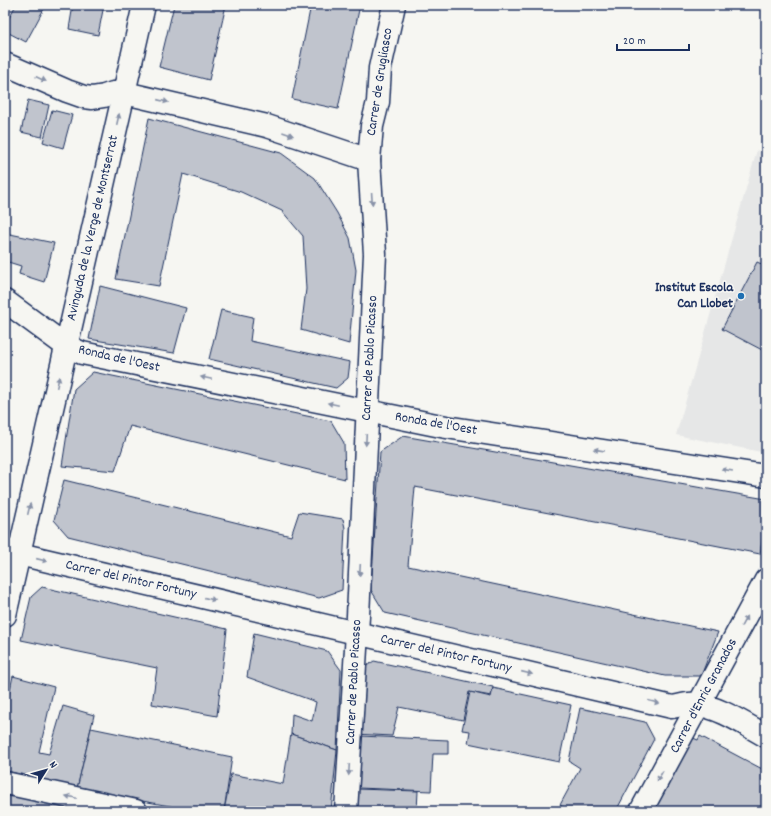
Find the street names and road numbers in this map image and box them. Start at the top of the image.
street label: Carrer de Grugliasco [362,27,398,137]
street label: Avinguda de la Verge de Montserrat [62,133,124,323]
street label: Carrer de Pablo Picasso [357,295,383,421]
street label: Ronda de l'Oest [76,340,162,378]
street label: Ronda de l'Oest [393,407,479,441]
street label: Carrer del Pintor Fortuny [64,555,199,605]
street label: Carrer de Pablo Picasso [341,619,367,745]
street label: Carrer del Pintor Fortuny [379,629,514,679]
street label: Carrer d'Enric Granados [665,635,743,757]

